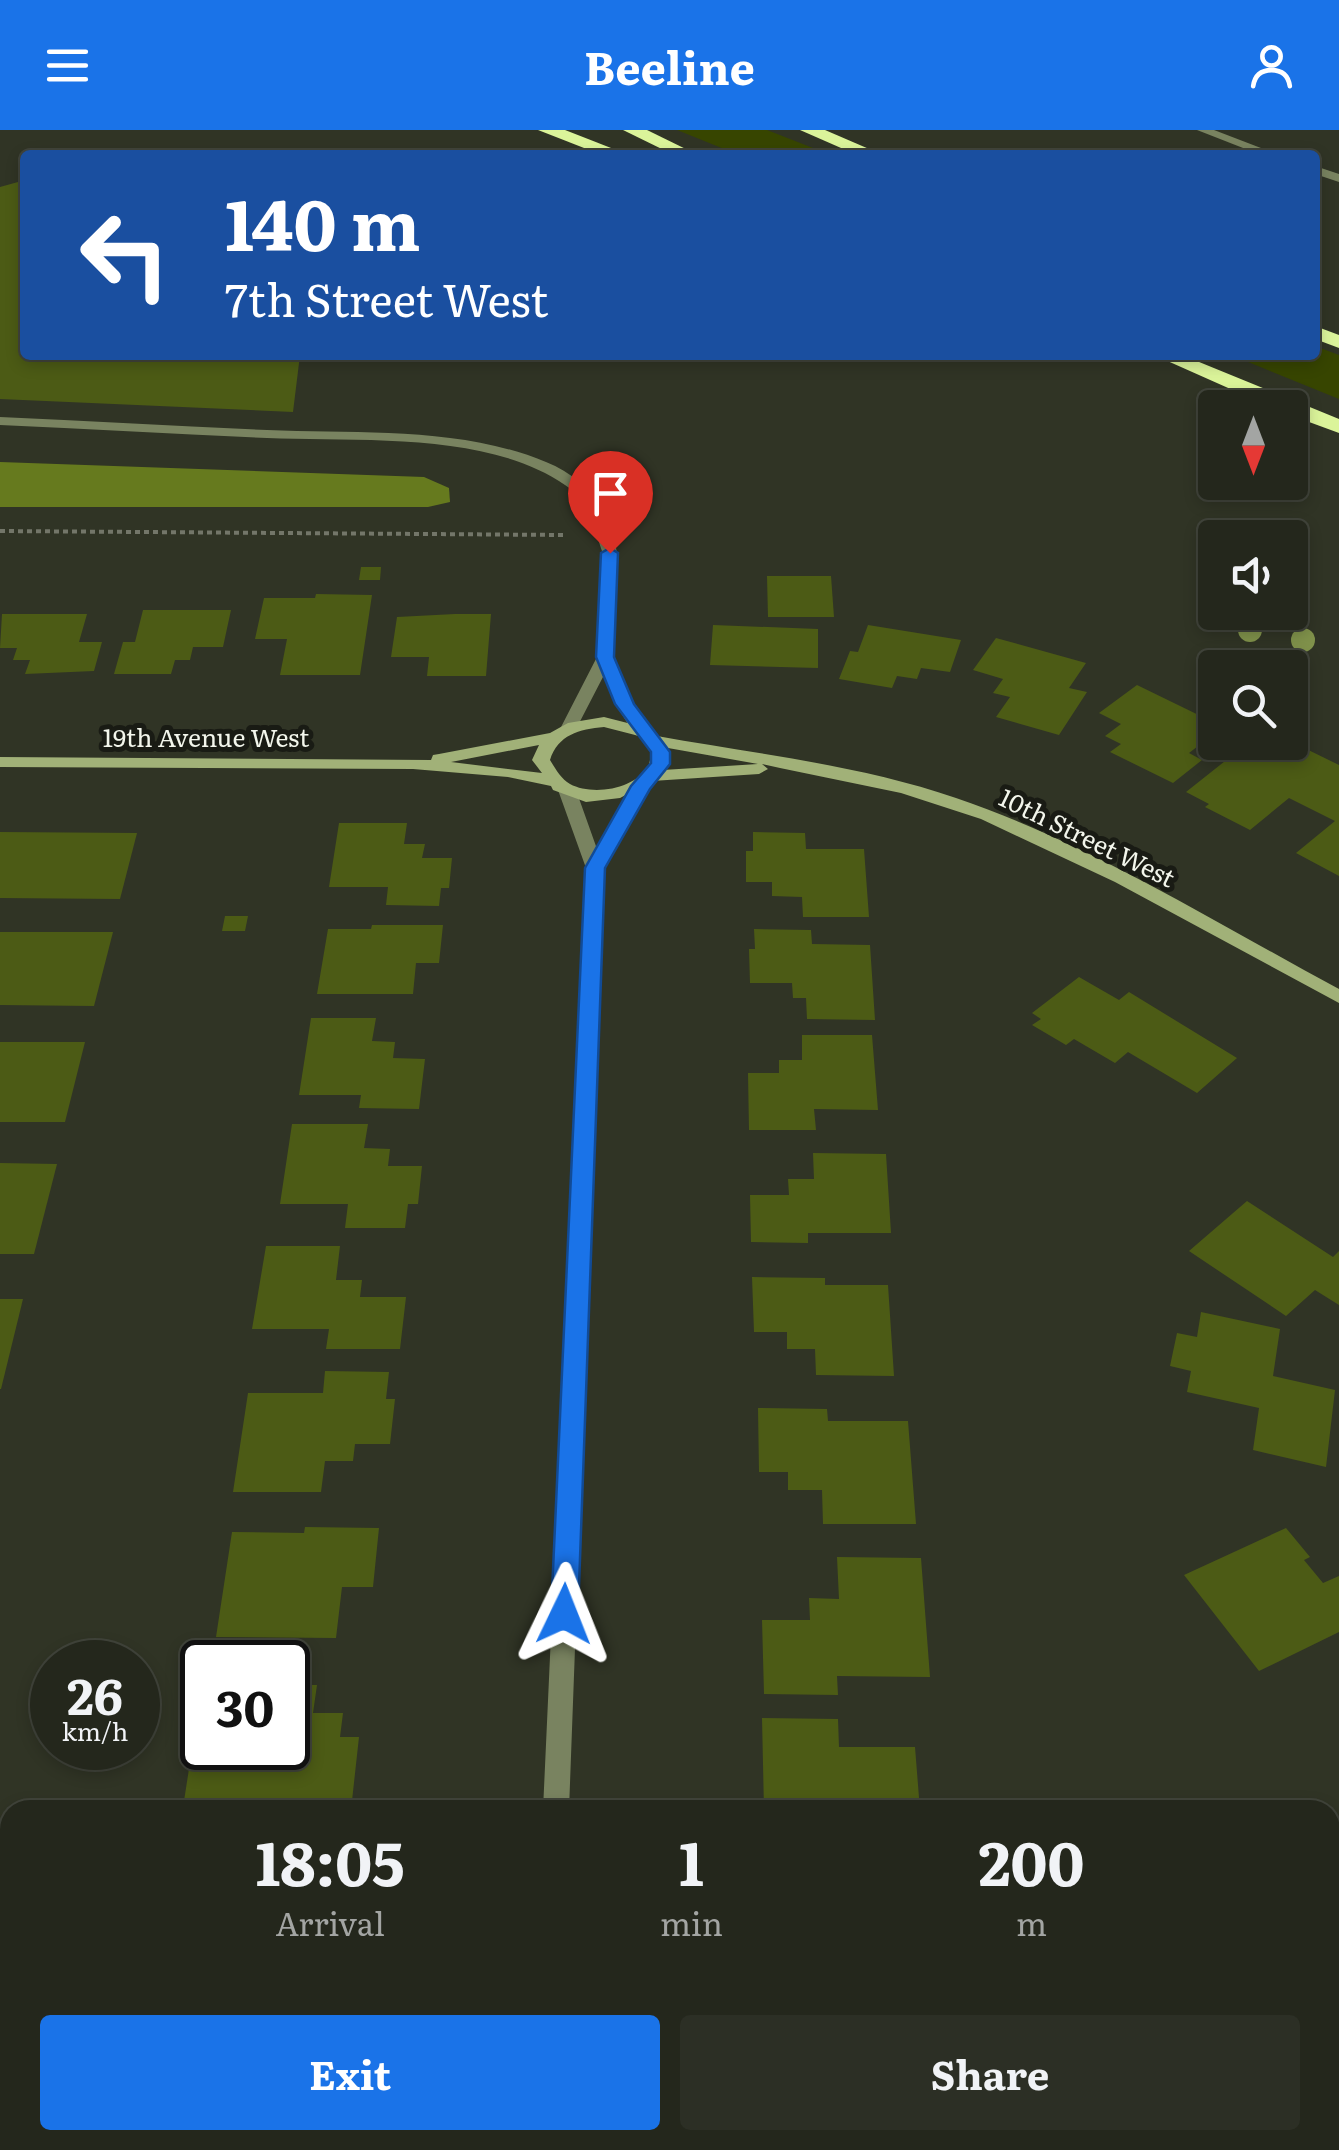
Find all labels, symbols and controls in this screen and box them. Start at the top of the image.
text: Beeline [584,32,755,99]
icon: menu [40,38,95,93]
icon: person [1244,38,1299,93]
text: 140 m [225,169,420,273]
icon: left [60,190,190,320]
text: 7th Street West [225,264,548,331]
north arrow [1198,390,1308,500]
map controls [1198,390,1308,760]
pin [568,451,653,554]
icon: arrive [583,466,638,521]
button: sound [1198,520,1308,630]
button: search [1198,650,1308,760]
street label: 19th Avenue West [103,718,309,755]
street label: 10th Street West [993,778,1182,895]
position arrow [512,1562,616,1666]
speed limit sign: 30 [180,1640,310,1770]
text: 26 [67,1656,123,1730]
text: km/h [62,1712,128,1749]
text: 18:05 [255,1815,405,1904]
text: 1 [679,1815,704,1904]
text: 200 [978,1815,1085,1904]
text: Arrival [275,1898,385,1946]
text: min [660,1898,723,1946]
text: m [1016,1898,1047,1946]
button: Exit [40,2015,660,2130]
button: Share [680,2015,1300,2130]

